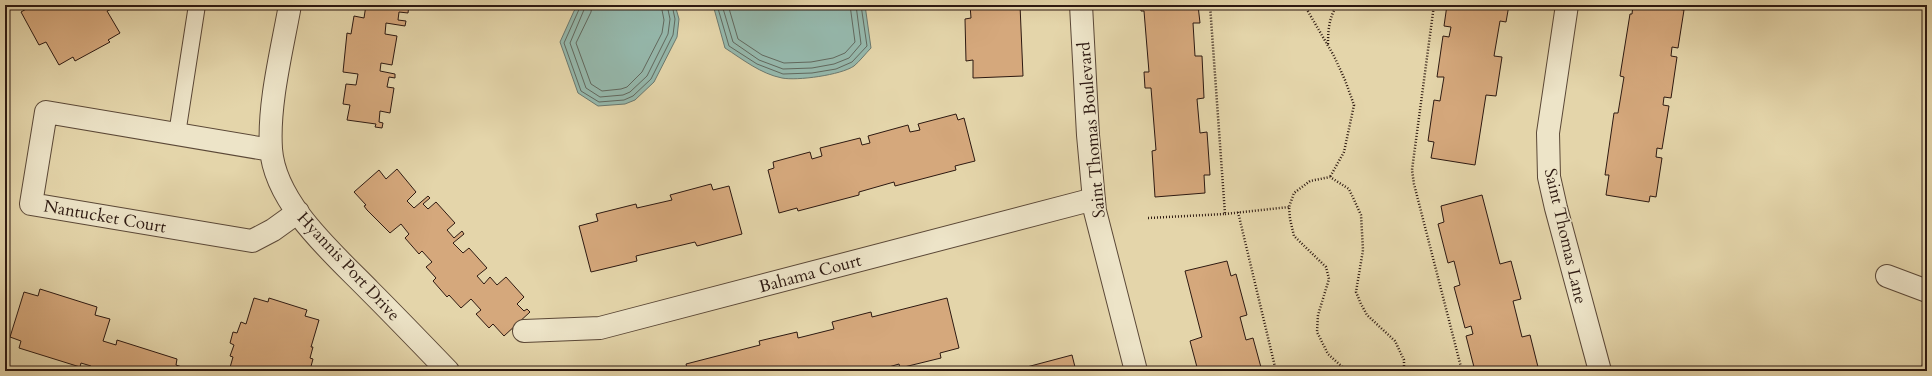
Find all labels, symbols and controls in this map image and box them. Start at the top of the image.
street label: Saint Thomas Boulevard [1072,41,1111,219]
street label: Saint Thomas Lane [1539,166,1592,306]
street label: Nantucket Court [42,194,168,239]
street label: Hyannis Port Drive [292,207,405,326]
street label: Bahama Court [756,249,864,298]

